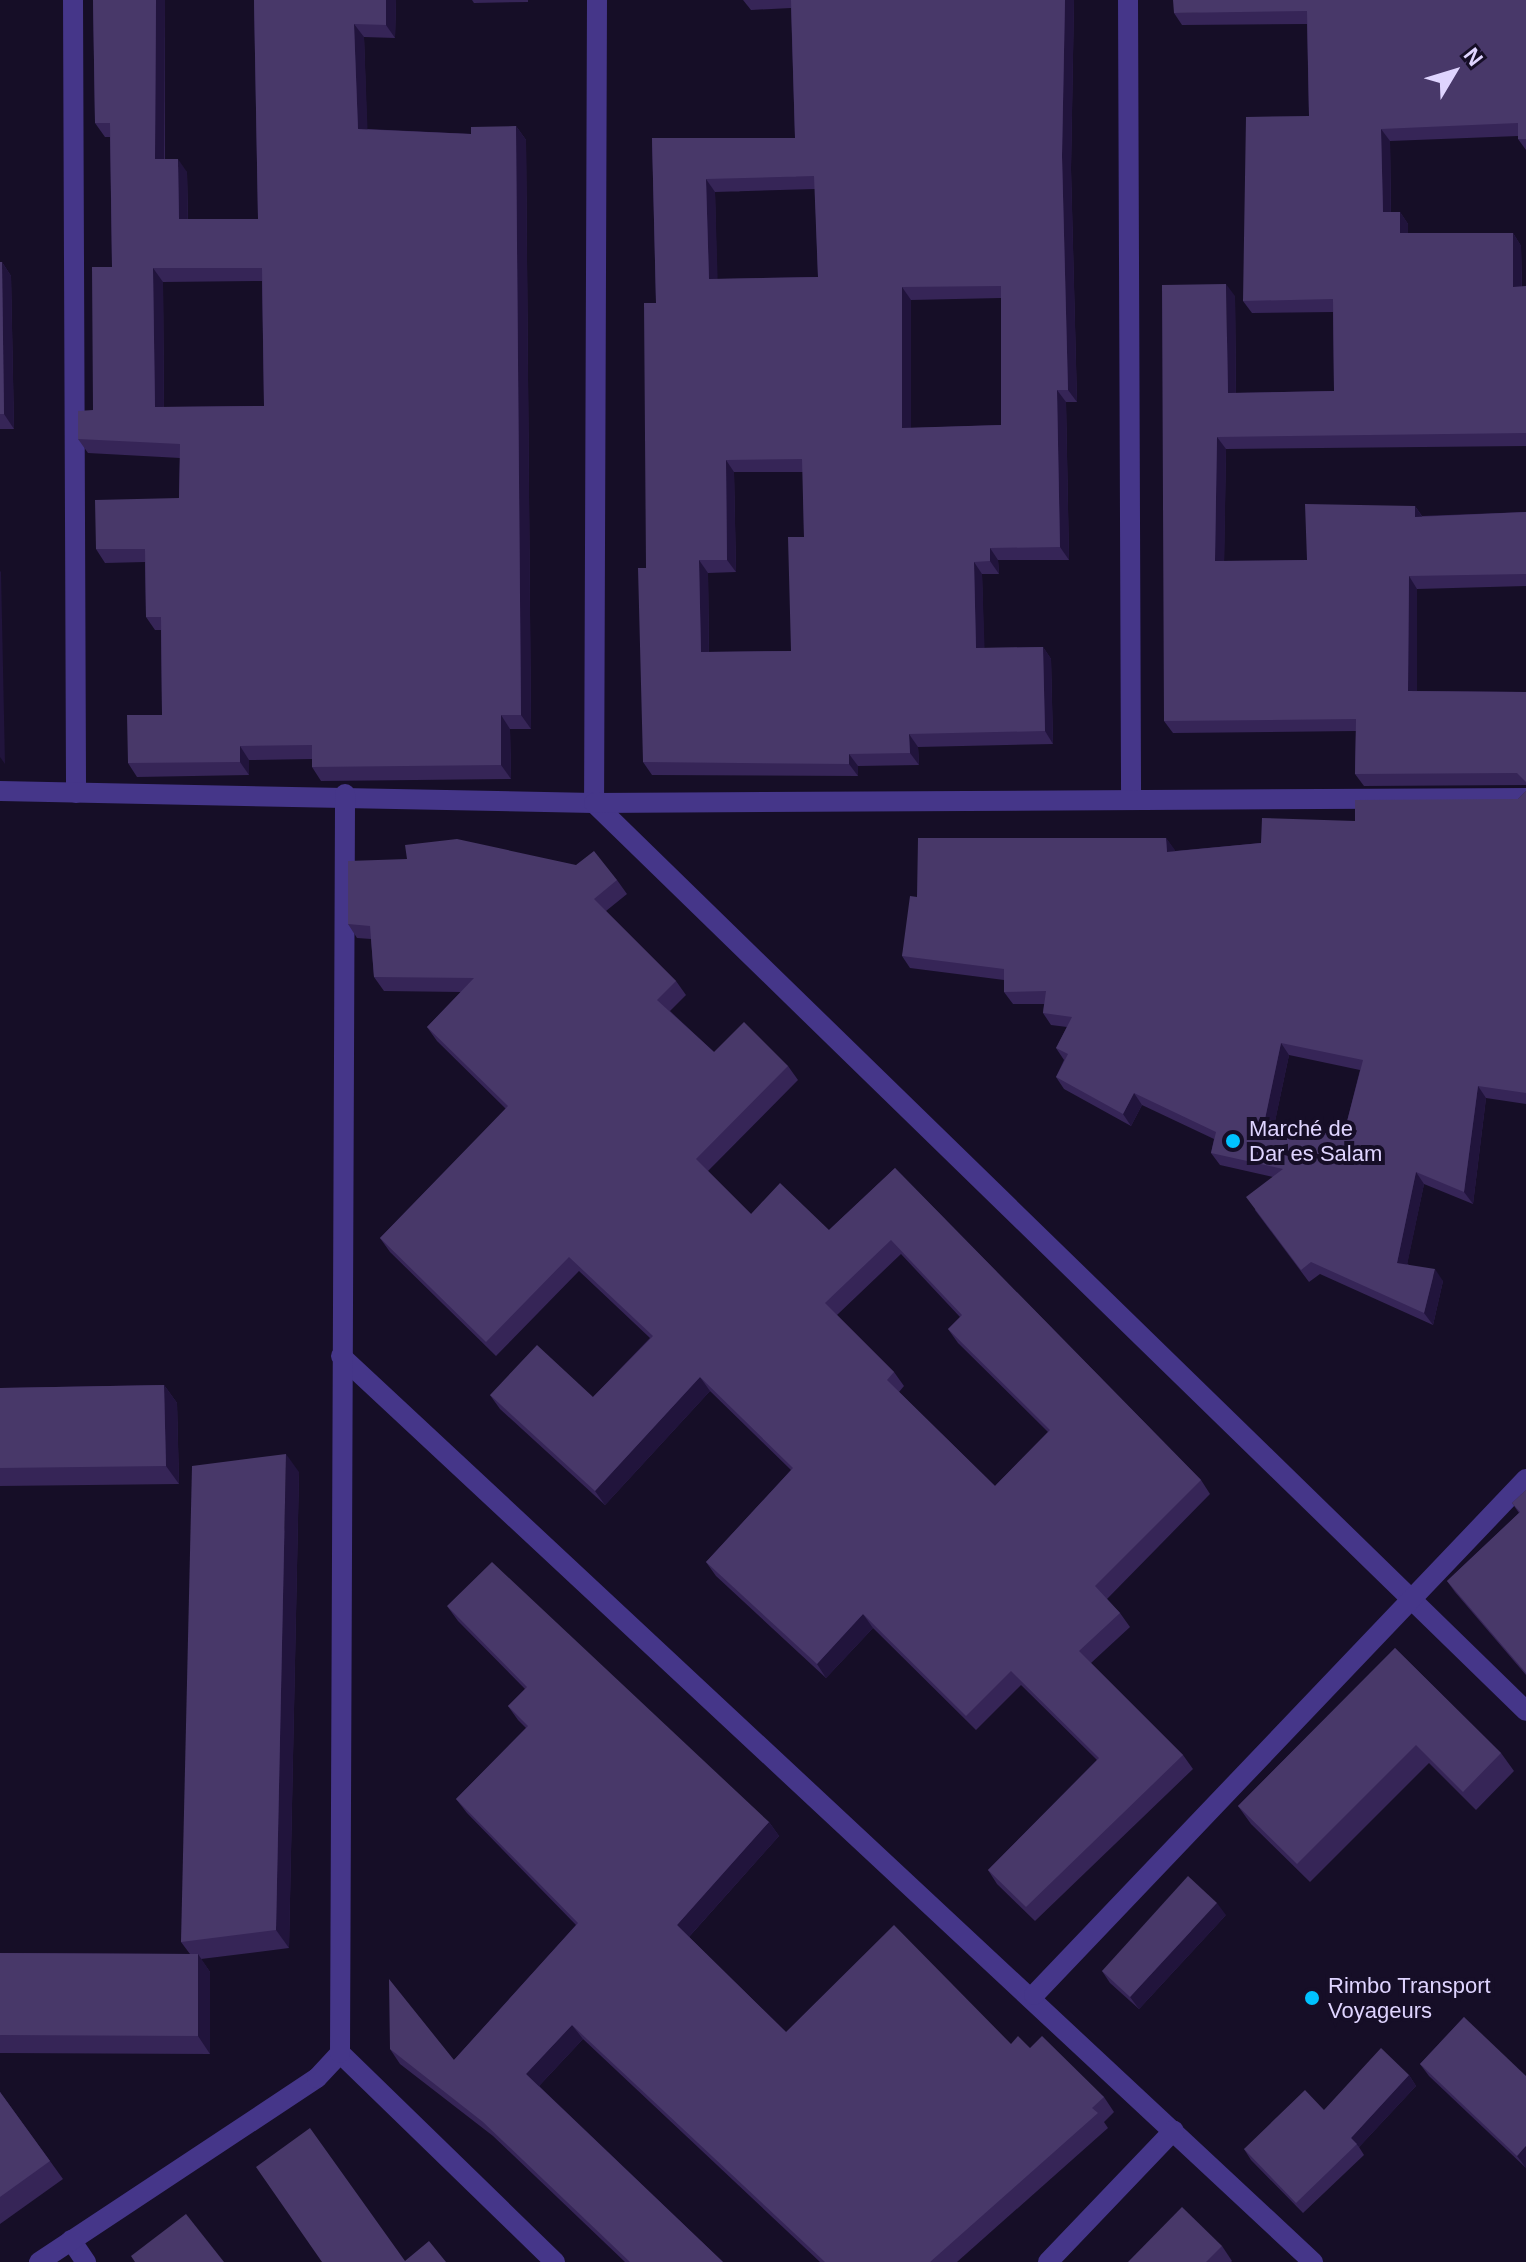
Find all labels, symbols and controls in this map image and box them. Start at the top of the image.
north arrow [1414,32,1494,112]
text: N [1459,43,1488,71]
place label: Marché de Dar es Salam [1249,1115,1382,1166]
marker: Marché de Dar es Salam [1224,1132,1242,1150]
place label: Rimbo Transport Voyageurs [1328,1972,1491,2024]
marker: Rimbo Transport Voyageurs [1303,1989,1321,2007]

